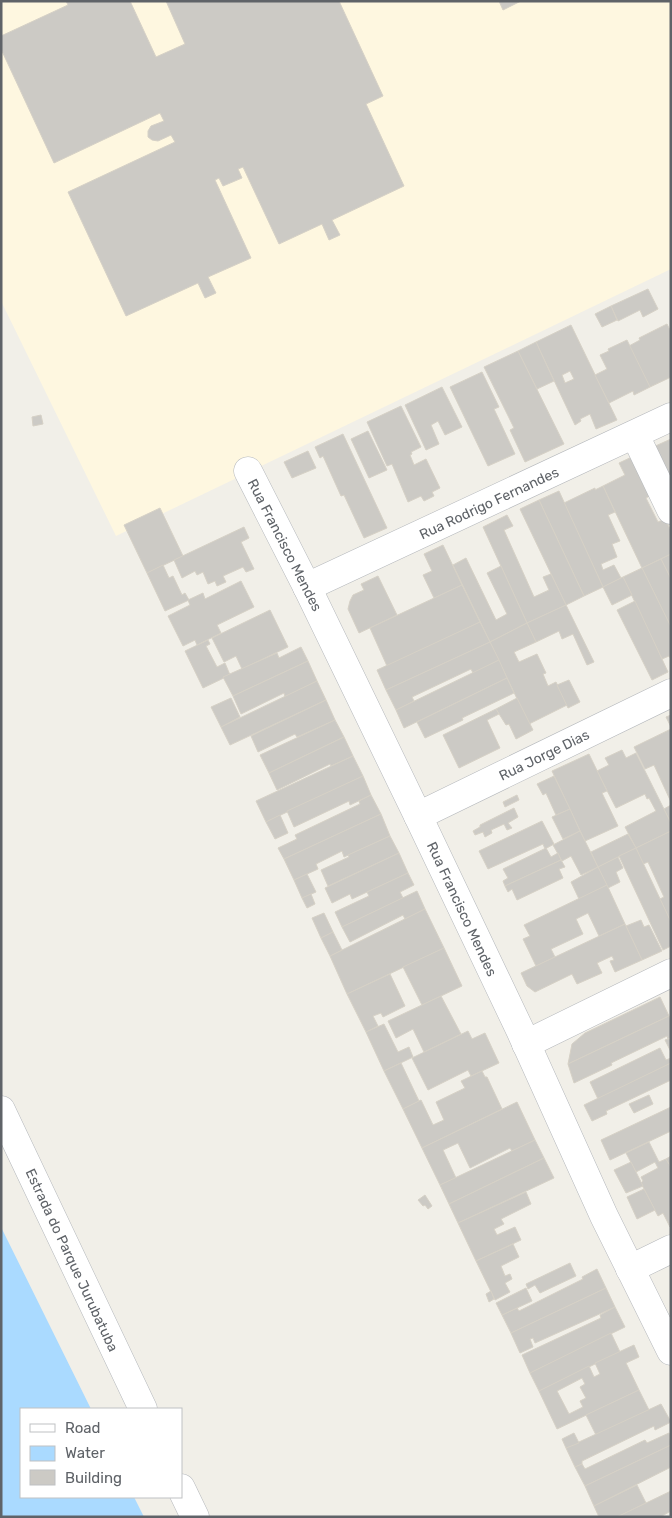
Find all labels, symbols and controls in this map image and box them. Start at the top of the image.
street label: Rua Rodrigo Fernandes [417,464,562,543]
street label: Rua Francisco Mendes [244,476,325,614]
street label: Rua Jorge Dias [496,726,592,785]
street label: Rua Francisco Mendes [423,839,500,979]
street label: Estrada do Parque Jurubatuba [22,1166,122,1354]
legend [20,1408,182,1498]
text: Road [65,1419,101,1437]
text: Water [65,1444,105,1462]
text: Building [65,1469,122,1487]

